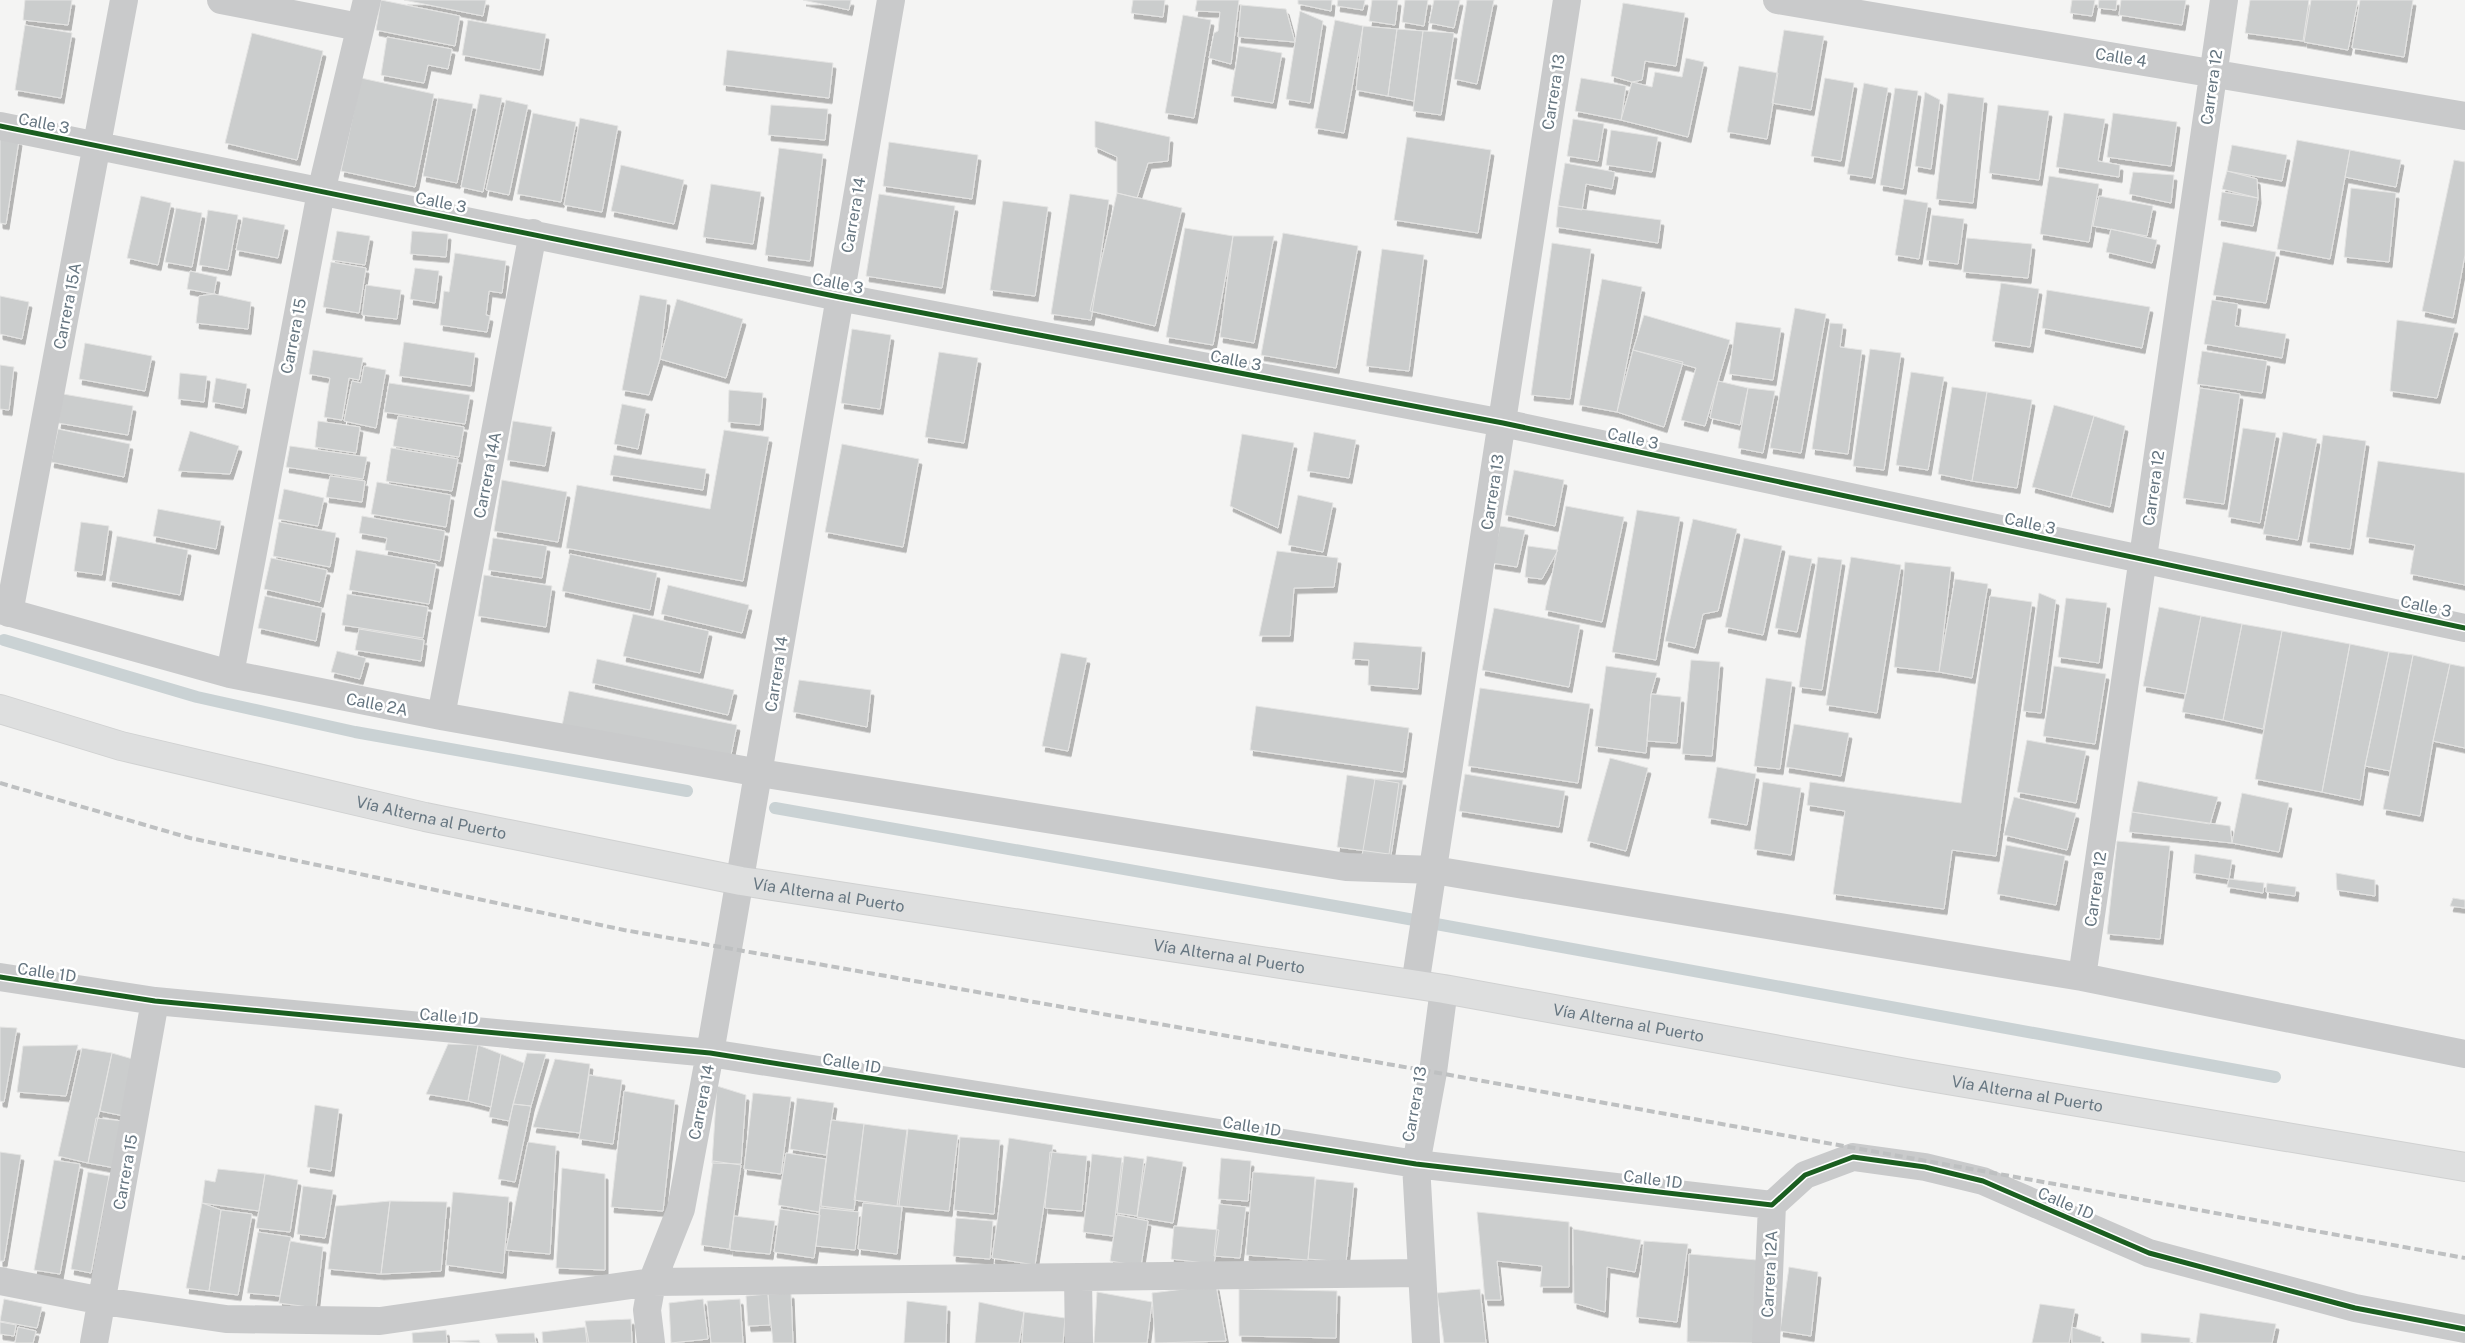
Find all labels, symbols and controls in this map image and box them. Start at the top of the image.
street label: Calle 4 [2094,44,2148,71]
street label: Carrera 12 [2197,48,2226,126]
street label: Carrera 13 [1538,53,1569,131]
street label: Calle 3 [17,109,71,138]
street label: Carrera 14 [837,176,869,254]
street label: Calle 3 [414,188,468,217]
street label: Carrera 15A [50,261,85,351]
street label: Calle 3 [811,269,865,298]
street label: Carrera 15 [277,297,310,376]
street label: Calle 3 [1209,346,1263,375]
street label: Calle 3 [1606,424,1660,453]
street label: Carrera 14A [470,430,505,520]
street label: Carrera 12 [2139,449,2168,527]
street label: Carrera 13 [1477,453,1508,531]
street label: Calle 3 [2003,509,2057,538]
street label: Calle 3 [2399,592,2453,621]
street label: Carrera 14 [761,635,792,713]
street label: Calle 2A [344,689,409,720]
street label: Vía Alterna al Puerto [354,792,508,843]
street label: Carrera 12 [2081,850,2110,928]
street label: Vía Alterna al Puerto [751,874,906,916]
street label: Vía Alterna al Puerto [1152,935,1306,978]
street label: Calle 1D [16,959,78,986]
street label: Vía Alterna al Puerto [1551,1000,1706,1046]
street label: Calle 1D [419,1004,479,1029]
street label: Calle 1D [821,1049,883,1078]
street label: Carrera 14 [685,1063,718,1141]
street label: Carrera 13 [1398,1065,1430,1143]
street label: Vía Alterna al Puerto [1950,1072,2105,1116]
street label: Calle 1D [1221,1112,1283,1141]
street label: Carrera 15 [109,1133,142,1211]
street label: Calle 1D [1622,1166,1684,1193]
street label: Calle 1D [2035,1183,2097,1224]
street label: Carrera 12A [1758,1230,1781,1318]

